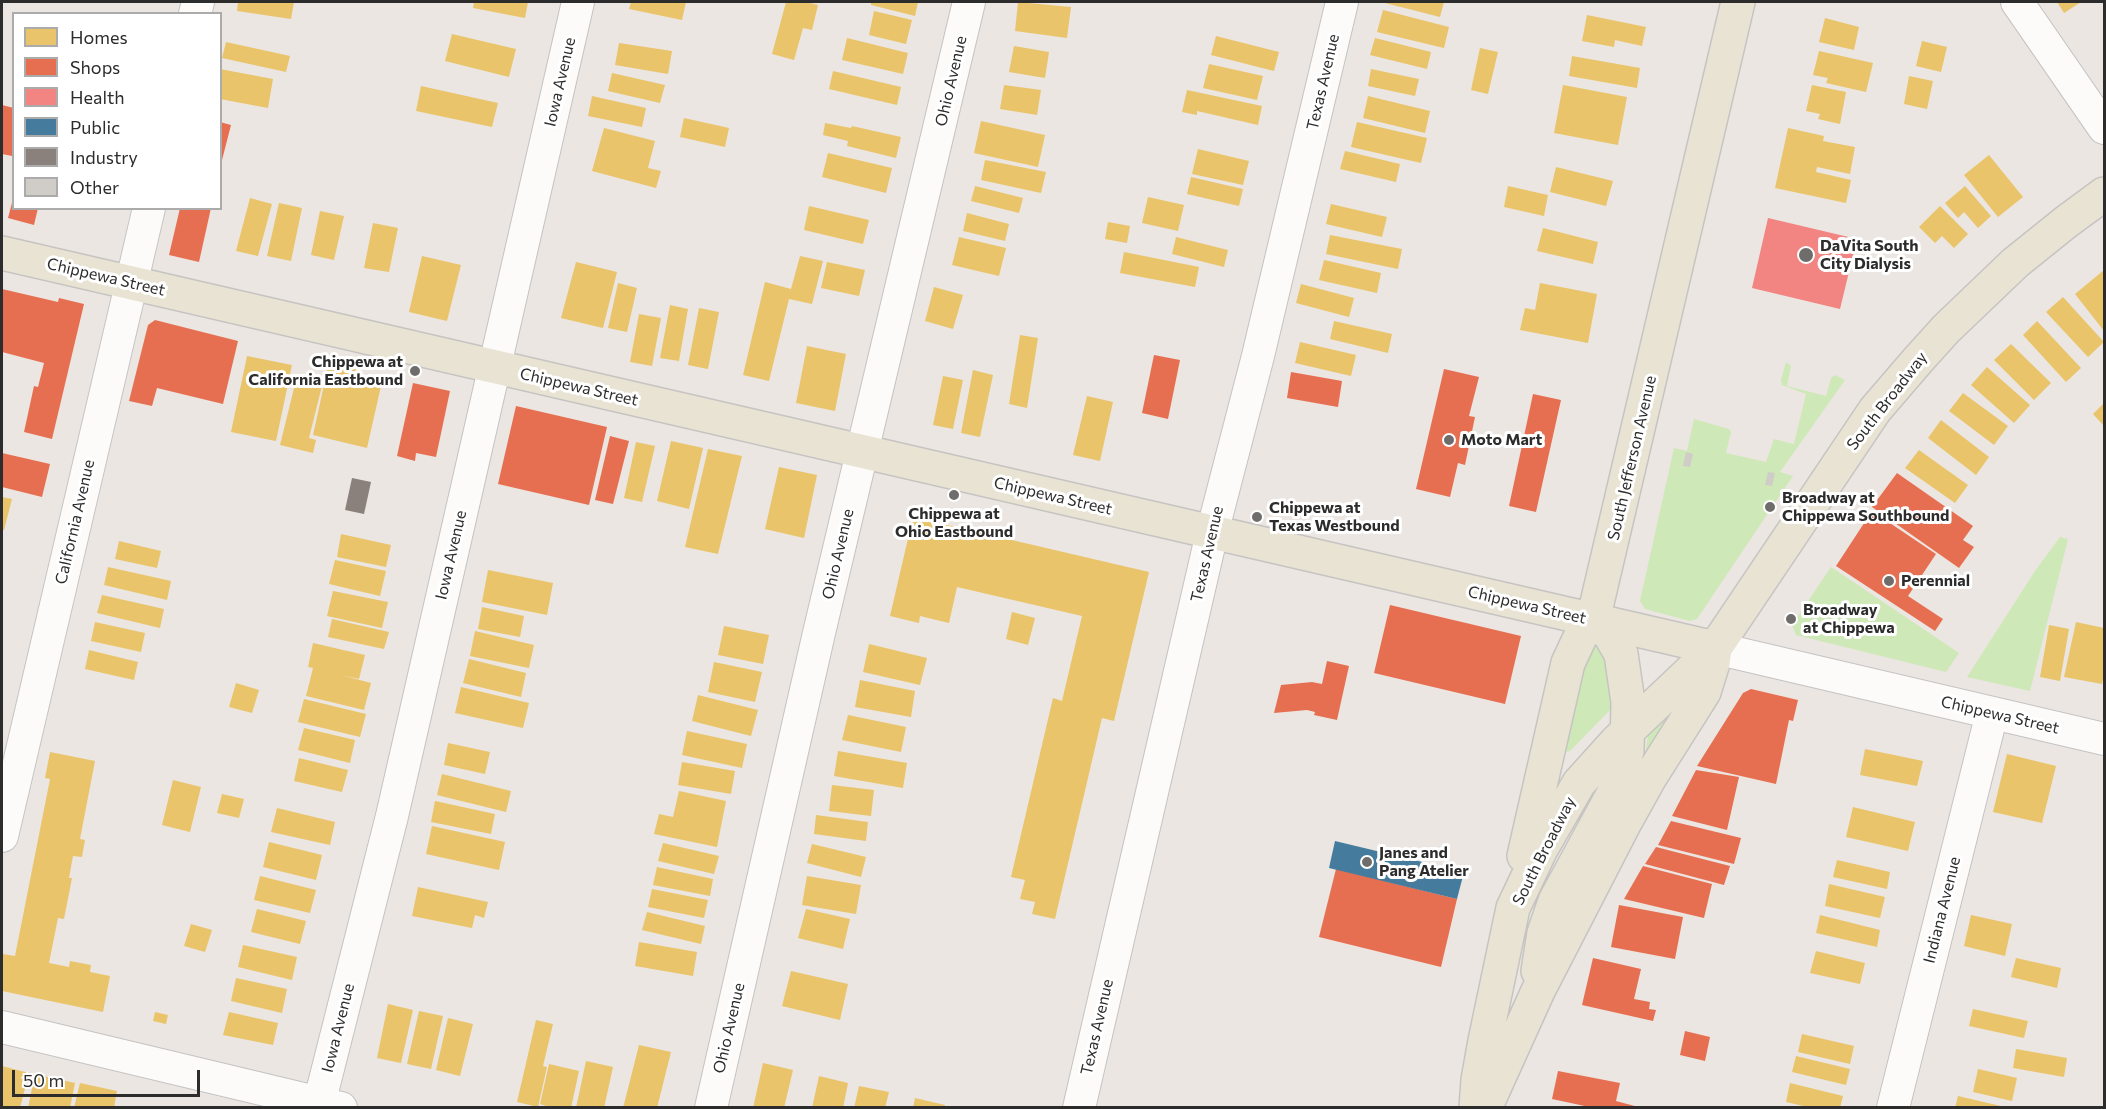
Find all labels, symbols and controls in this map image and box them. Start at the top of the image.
legend [12,12,222,210]
text: Homes [70,26,128,48]
street label: Texas Avenue [1303,32,1343,132]
street label: Ohio Avenue [931,34,971,128]
street label: Iowa Avenue [540,35,580,129]
text: Shops [70,56,120,78]
text: Health [70,86,125,108]
text: Public [70,116,120,138]
text: Industry [70,146,138,168]
text: Other [70,176,119,198]
place label: DaVita South City Dialysis [1820,236,1919,274]
marker: DaVita South City Dialysis [1797,246,1815,264]
street label: Chippewa Street [45,254,167,300]
street label: South Broadway [1843,348,1931,454]
place label: Chippewa at California Eastbound [248,352,403,390]
marker: Chippewa at California Eastbound [408,364,422,378]
street label: Chippewa Street [518,364,640,410]
street label: South Jefferson Avenue [1604,374,1660,542]
place label: Moto Mart [1461,430,1542,450]
marker: Moto Mart [1442,433,1456,447]
street label: California Avenue [51,458,99,586]
street label: Chippewa Street [992,473,1114,519]
marker: Chippewa at Ohio Eastbound [947,488,961,502]
place label: Broadway at Chippewa Southbound [1782,488,1949,526]
place label: Chippewa at Texas Westbound [1269,498,1400,536]
marker: Broadway at Chippewa Southbound [1763,500,1777,514]
place label: Chippewa at Ohio Eastbound [895,504,1013,542]
street label: Texas Avenue [1187,504,1227,604]
street label: Ohio Avenue [818,507,858,601]
street label: Iowa Avenue [431,508,471,602]
marker: Chippewa at Texas Westbound [1250,510,1264,524]
place label: Perennial [1901,571,1970,591]
marker: Perennial [1882,574,1896,588]
street label: Chippewa Street [1466,582,1588,628]
place label: Broadway at Chippewa [1803,600,1895,638]
marker: Broadway at Chippewa [1784,612,1798,626]
street label: Chippewa Street [1939,692,2061,738]
street label: South Broadway [1508,793,1580,909]
place label: Janes and Pang Atelier [1379,843,1469,881]
marker: Janes and Pang Atelier [1360,855,1374,869]
street label: Indiana Avenue [1919,855,1965,965]
street label: Texas Avenue [1077,977,1117,1077]
street label: Iowa Avenue [318,981,358,1075]
street label: Ohio Avenue [709,981,749,1075]
scale bar [15,1058,202,1096]
text: 50 m [23,1069,64,1091]

